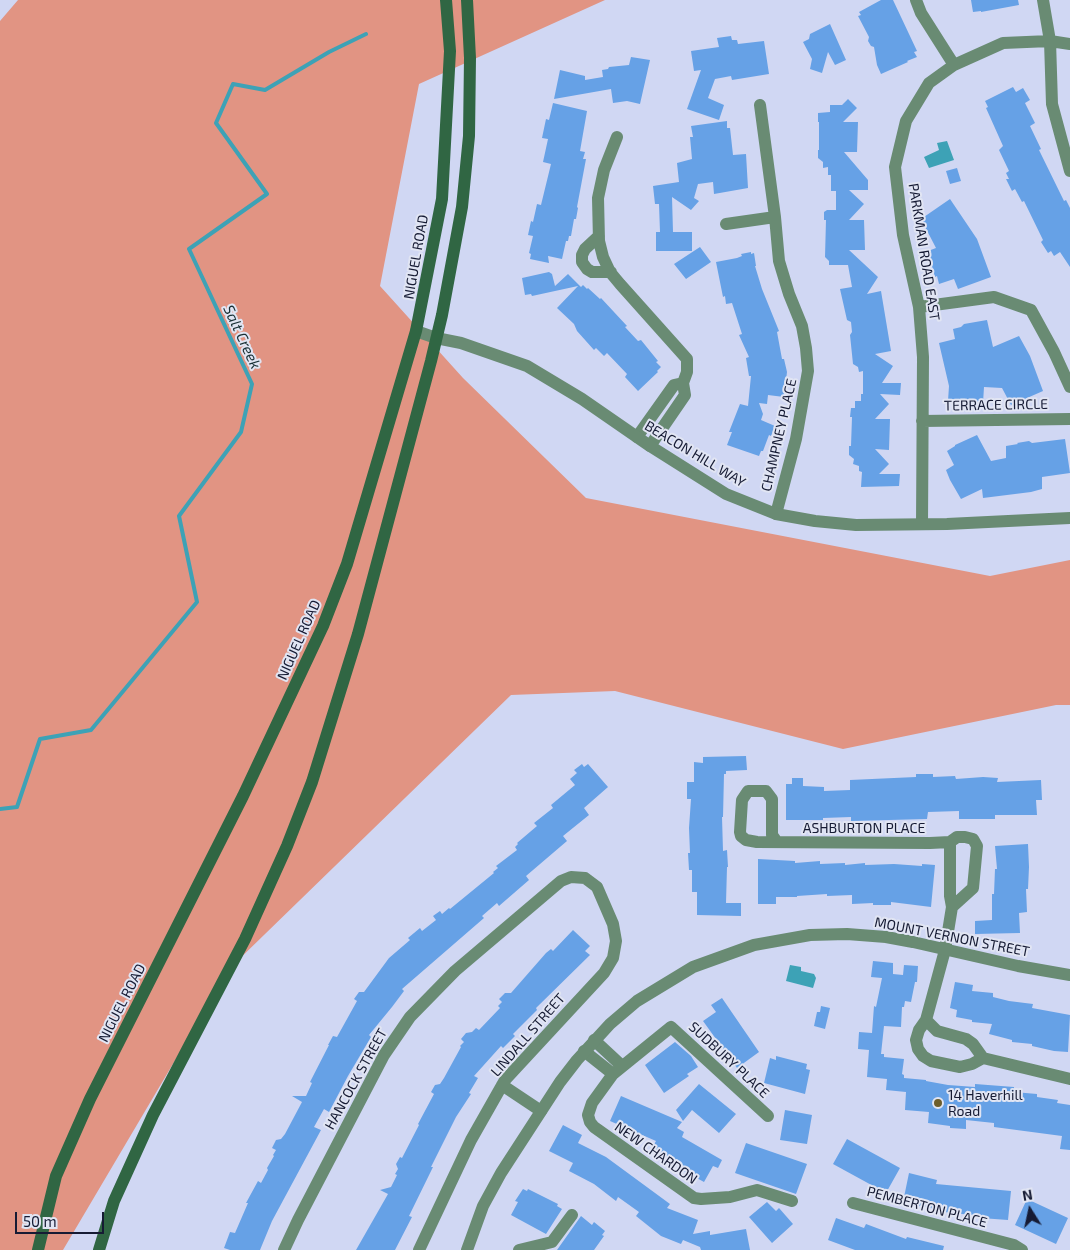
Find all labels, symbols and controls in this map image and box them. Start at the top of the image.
street label: PARKMAN ROAD EAST [905,182,943,322]
street label: NIGUEL ROAD [400,213,432,301]
water label: Salt Creek [219,302,265,372]
street label: CHAMPNEY PLACE [758,377,800,493]
street label: TERRACE CIRCLE [944,396,1048,414]
street label: BEACON HILL WAY [641,417,749,491]
street label: NIGUEL ROAD [274,597,324,683]
street label: ASHBURTON PLACE [803,820,925,836]
street label: MOUNT VERNON STREET [873,914,1031,960]
street label: NIGUEL ROAD [95,961,149,1045]
street label: LINDALL STREET [487,990,569,1080]
street label: SUDBURY PLACE [685,1018,773,1102]
street label: HANCOCK STREET [321,1026,391,1132]
place label: 14 Haverhill Road [948,1087,1023,1120]
marker: 14 Haverhill Road [932,1097,944,1109]
street label: NEW CHARDON [611,1118,701,1188]
street label: PEMBERTON PLACE [865,1183,989,1231]
north arrow [1005,1185,1055,1235]
text: N [1021,1185,1034,1204]
scale bar [18,1202,106,1234]
text: 50 m [23,1212,57,1230]

